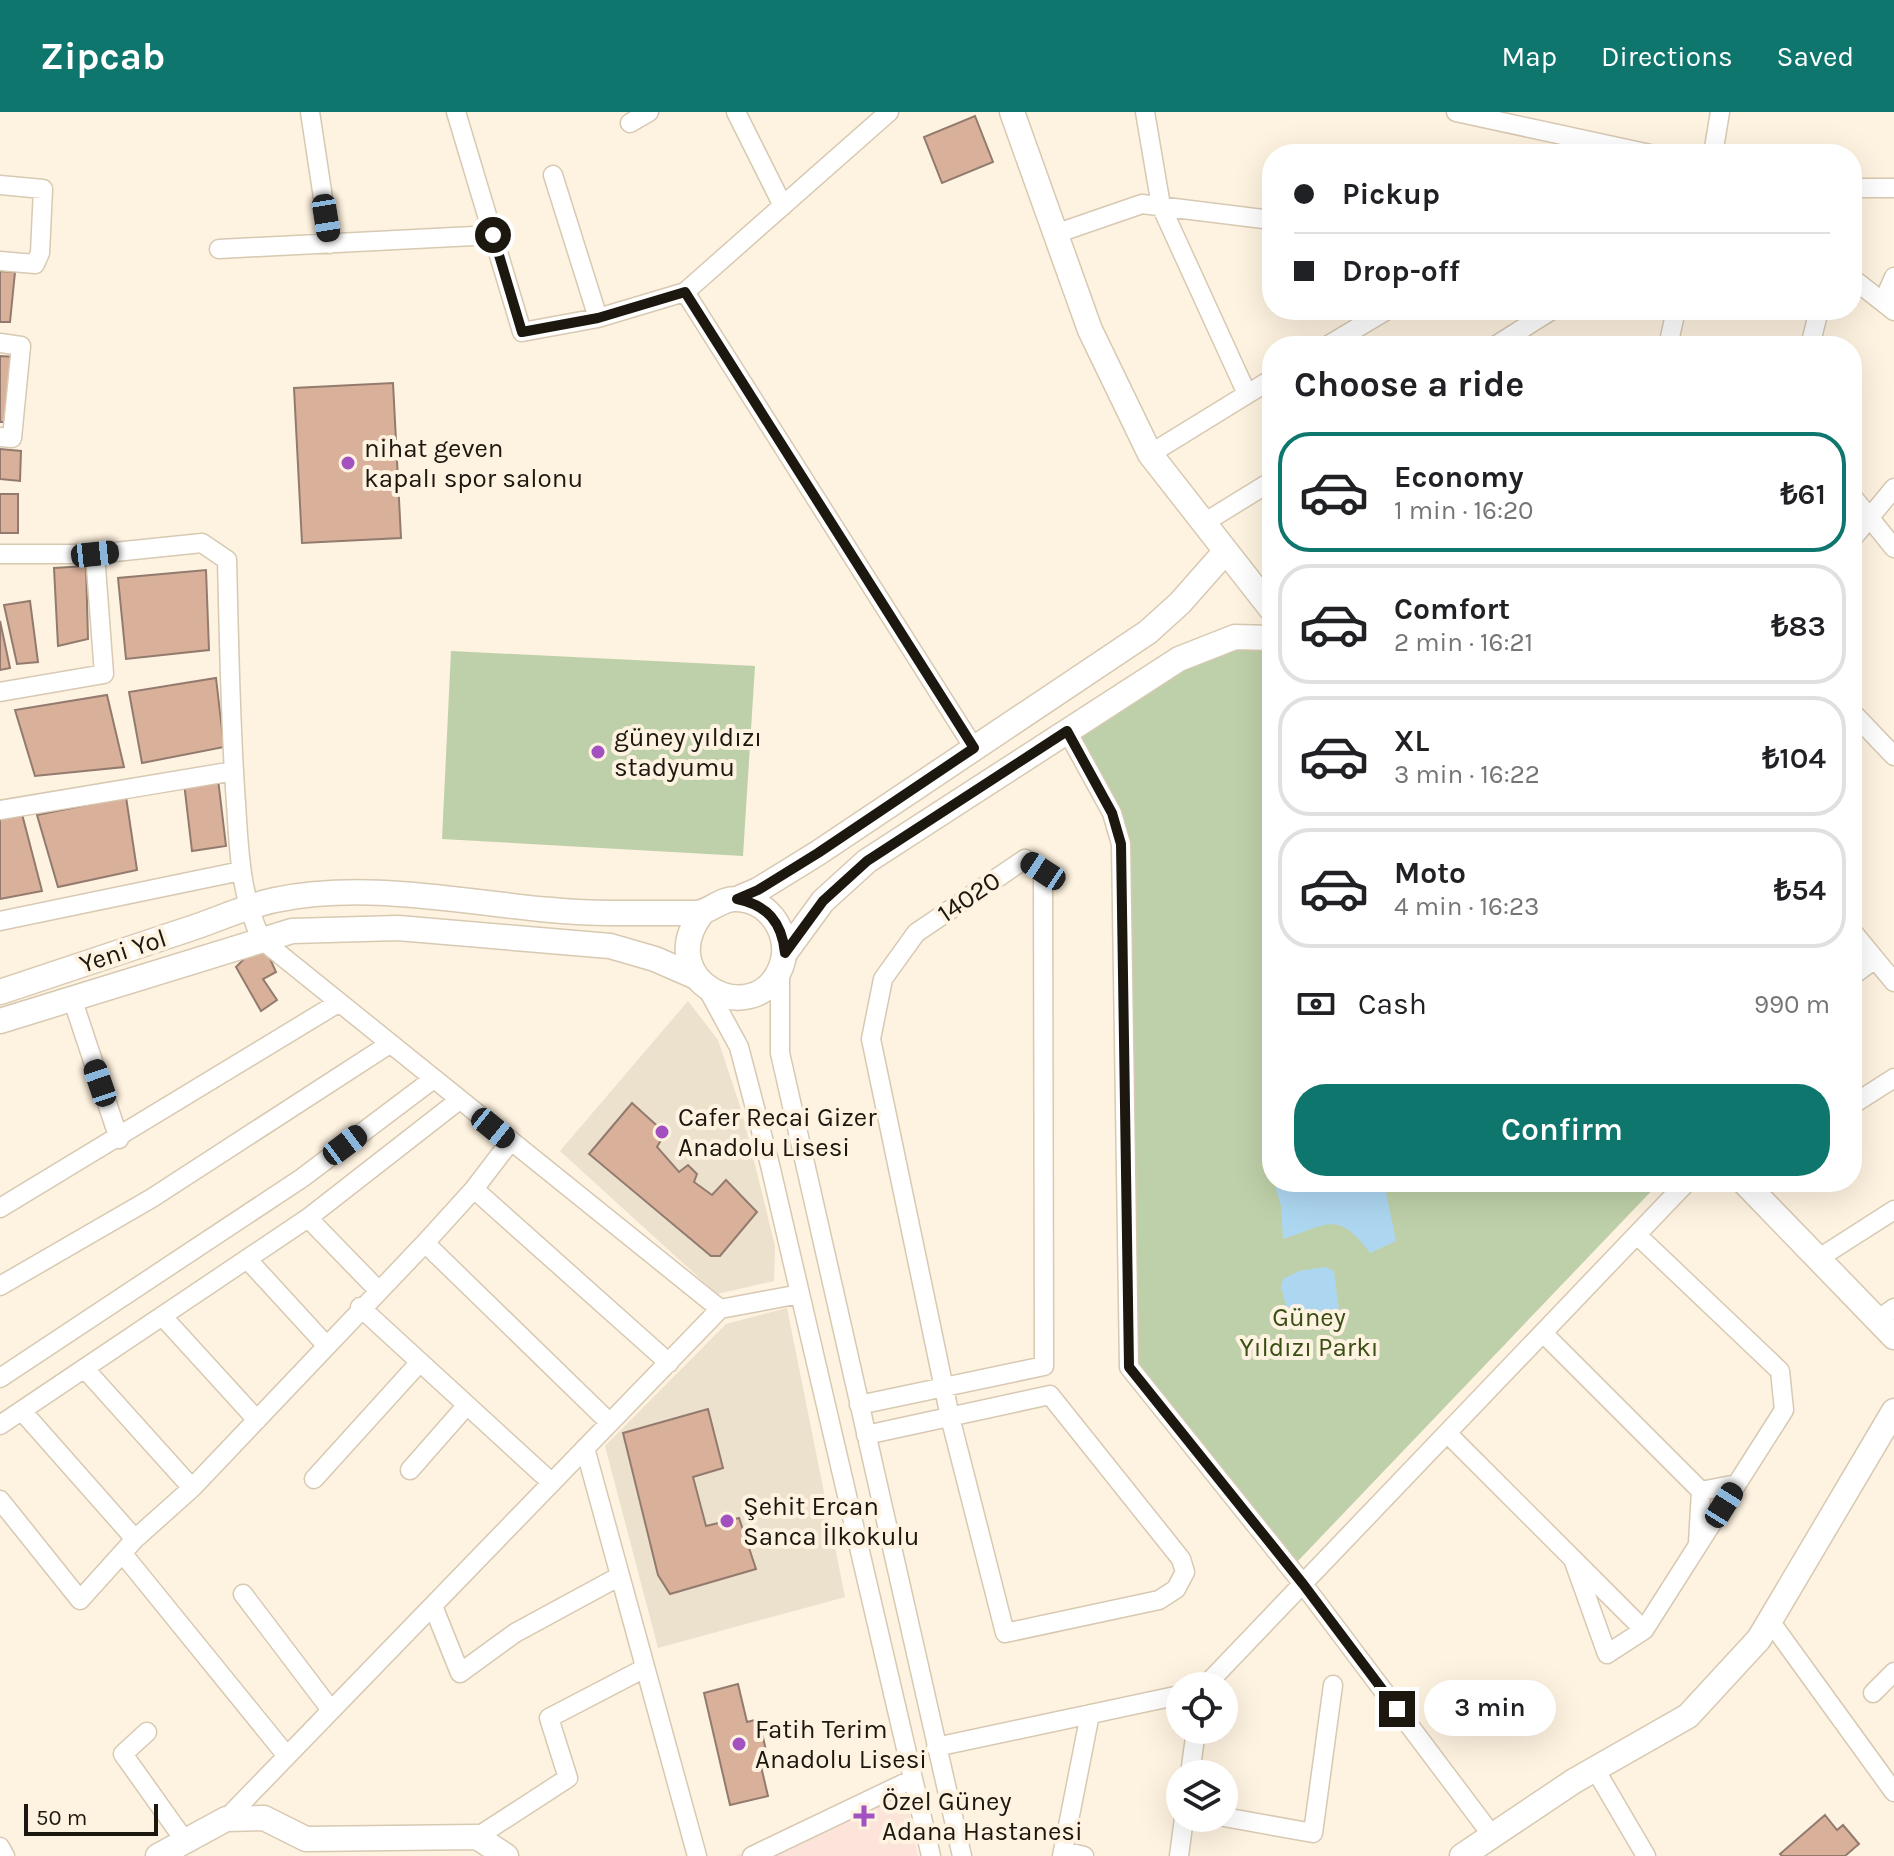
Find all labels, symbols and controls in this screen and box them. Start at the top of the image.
text: Zipcab [40,34,165,79]
text: Map [1502,40,1557,73]
text: Directions [1601,40,1733,73]
text: Saved [1777,40,1854,73]
text: Pickup [1342,176,1440,212]
car [310,192,342,244]
route start [475,217,511,253]
text: Drop-off [1342,253,1460,289]
text: Choose a ride [1294,363,1524,405]
place label: nihat geven kapalı spor salonu [364,433,583,494]
marker: nihat geven kapalı spor salonu [339,454,357,472]
icon: car [1298,456,1370,528]
text: Economy [1394,459,1524,495]
text: ₺61 [1780,476,1826,512]
text: 1 min · 16:20 [1394,495,1534,526]
car [70,540,120,568]
icon: car [1298,588,1370,660]
text: Comfort [1394,591,1510,627]
text: ₺83 [1771,608,1826,644]
text: 2 min · 16:21 [1394,627,1533,658]
icon: car [1298,720,1370,792]
place label: güney yıldızı stadyumu [614,722,762,783]
text: XL [1394,723,1429,759]
text: ₺104 [1762,740,1826,776]
marker: güney yıldızı stadyumu [589,743,607,761]
text: 3 min · 16:22 [1394,759,1540,790]
car [1016,848,1070,894]
icon: car [1298,852,1370,924]
text: Moto [1394,855,1466,891]
street label: 14020 [932,865,1006,929]
text: ₺54 [1774,872,1826,908]
text: 4 min · 16:23 [1394,891,1539,922]
street label: Yeni Yol [76,922,170,980]
icon: cash [1294,982,1338,1026]
text: Cash [1358,986,1427,1022]
text: 990 m [1754,989,1830,1020]
car [81,1056,119,1110]
button: Confirm [1294,1084,1830,1176]
place label: Cafer Recai Gizer Anadolu Lisesi [678,1102,877,1163]
car [467,1104,519,1152]
car [319,1121,371,1169]
marker: Cafer Recai Gizer Anadolu Lisesi [653,1123,671,1141]
park label: Güney Yıldızı Parkı [1239,1302,1379,1363]
car [1701,1478,1747,1532]
place label: Şehit Ercan Sanca İlkokulu [743,1491,919,1552]
marker: Şehit Ercan Sanca İlkokulu [718,1512,736,1530]
map controls [1166,1672,1238,1832]
button: locate [1166,1672,1238,1744]
callout: 3 min [1425,1681,1557,1737]
route end [1379,1691,1415,1727]
text: 3 min [1454,1692,1526,1723]
place label: Fatih Terim Anadolu Lisesi [755,1714,927,1775]
marker: Fatih Terim Anadolu Lisesi [730,1735,748,1753]
button: layers [1166,1760,1238,1832]
place label: Özel Güney Adana Hastanesi [882,1786,1083,1847]
scale bar [24,1800,158,1836]
text: 50 m [36,1805,87,1831]
marker: Özel Güney Adana Hastanesi [853,1805,875,1827]

